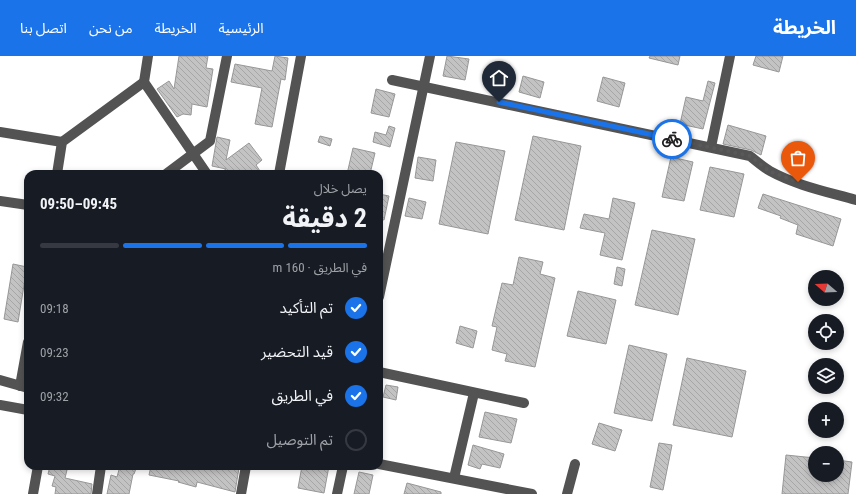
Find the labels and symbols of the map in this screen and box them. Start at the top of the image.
pin [482,61,516,102]
courier [652,119,692,159]
pin [781,141,815,182]
north arrow [808,270,844,306]

